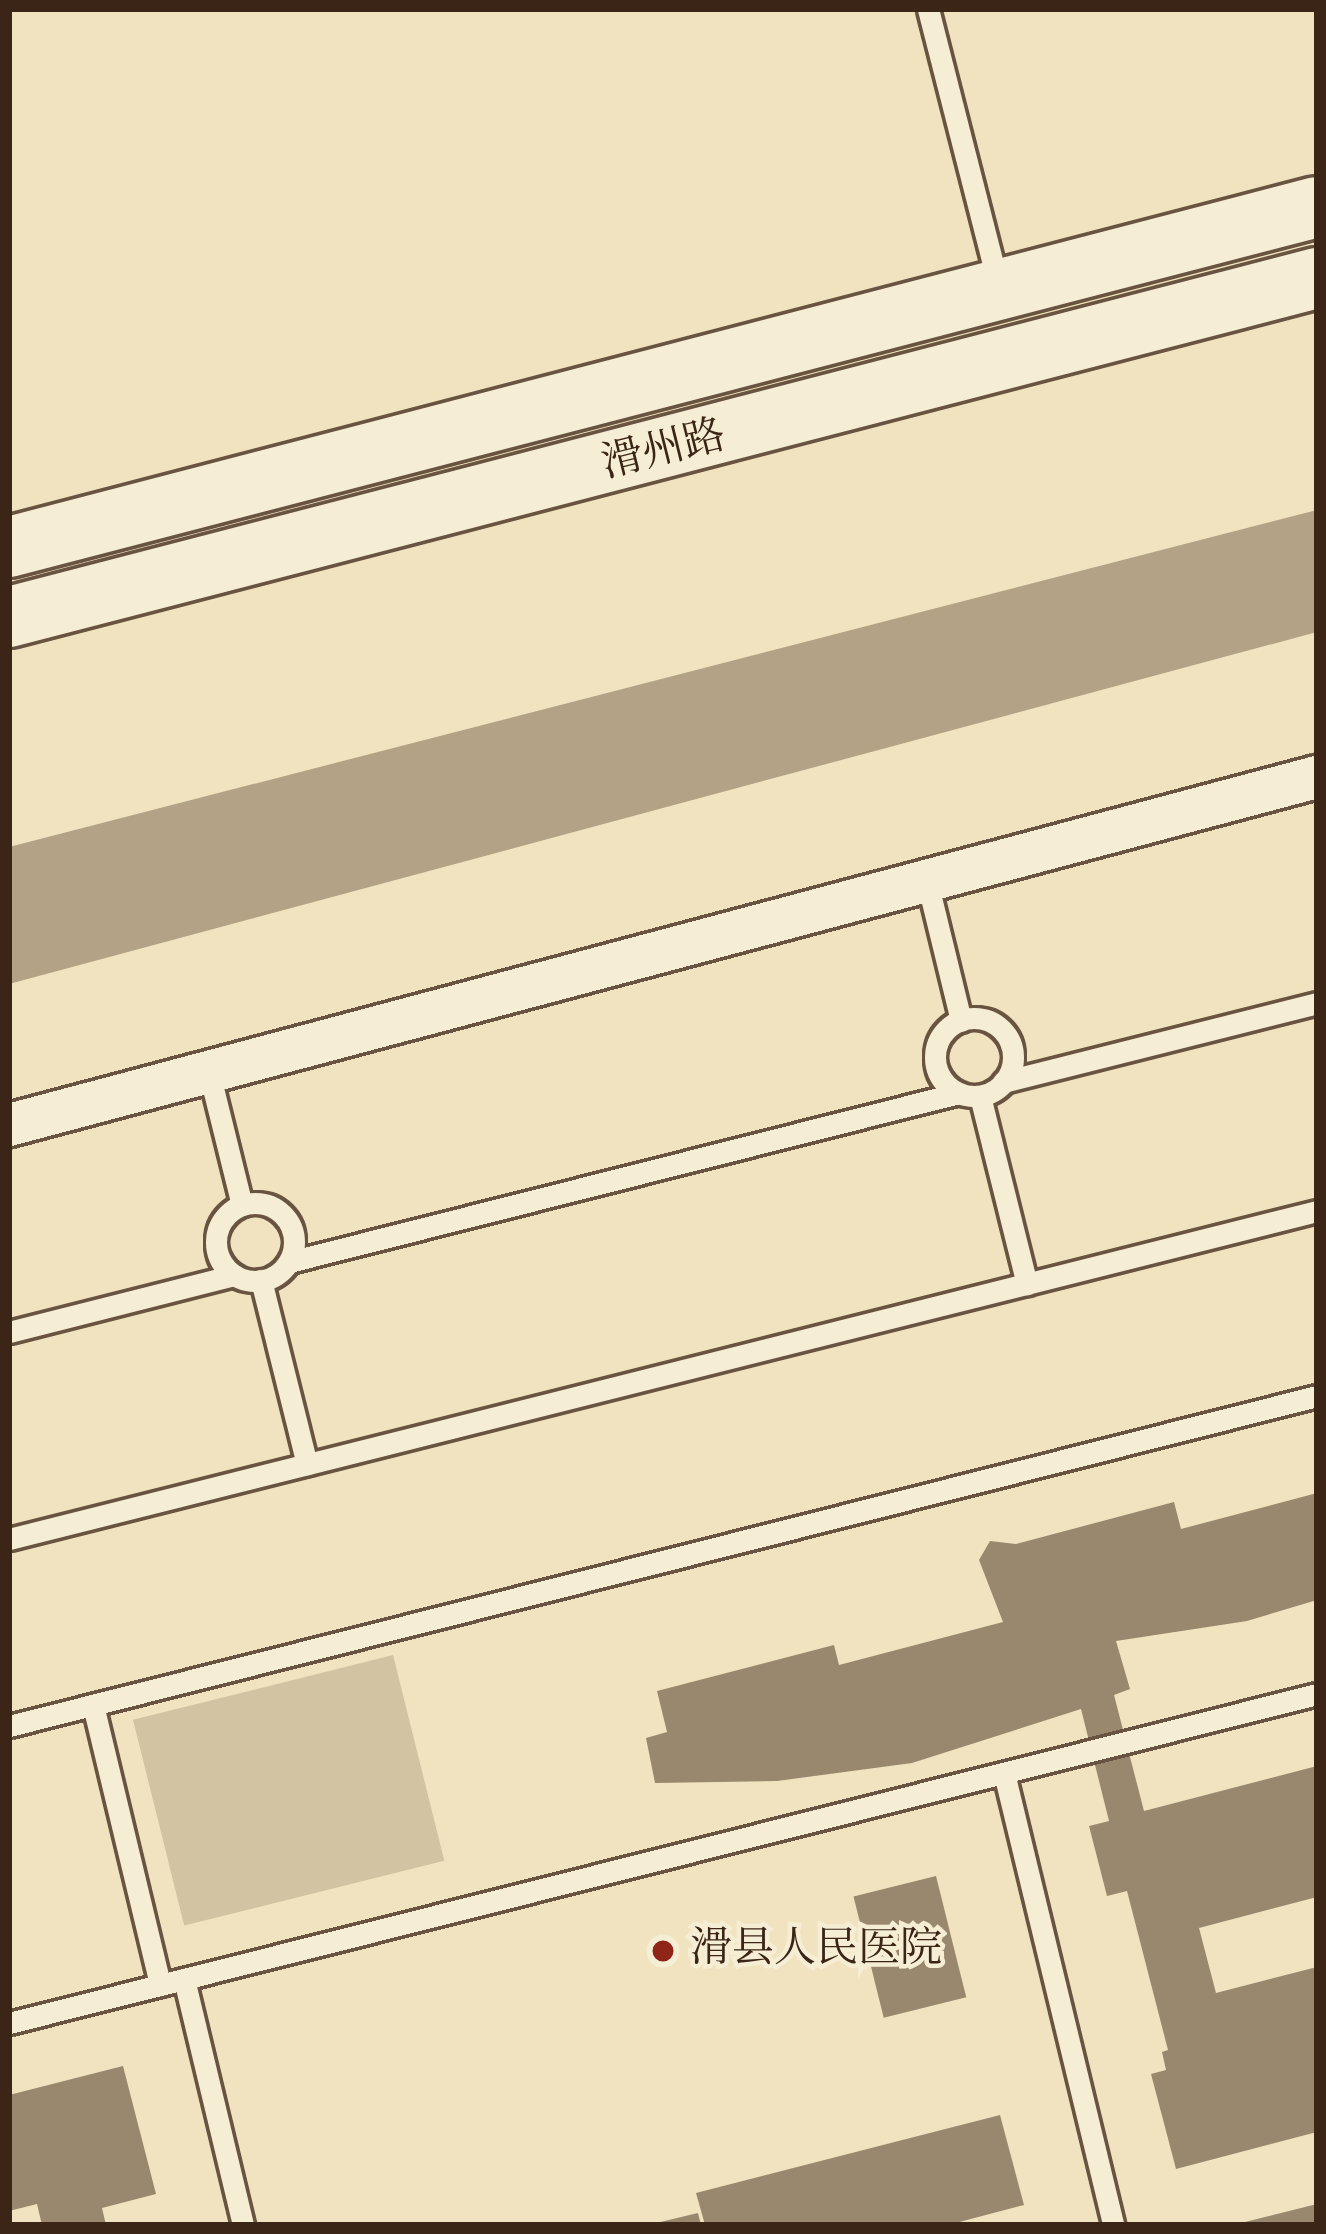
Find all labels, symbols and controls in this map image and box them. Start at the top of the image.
street label: 滑州路 [597,412,731,492]
place label: 滑县人民医院 [690,1926,942,1976]
marker: 滑县人民医院 [647,1935,679,1967]

